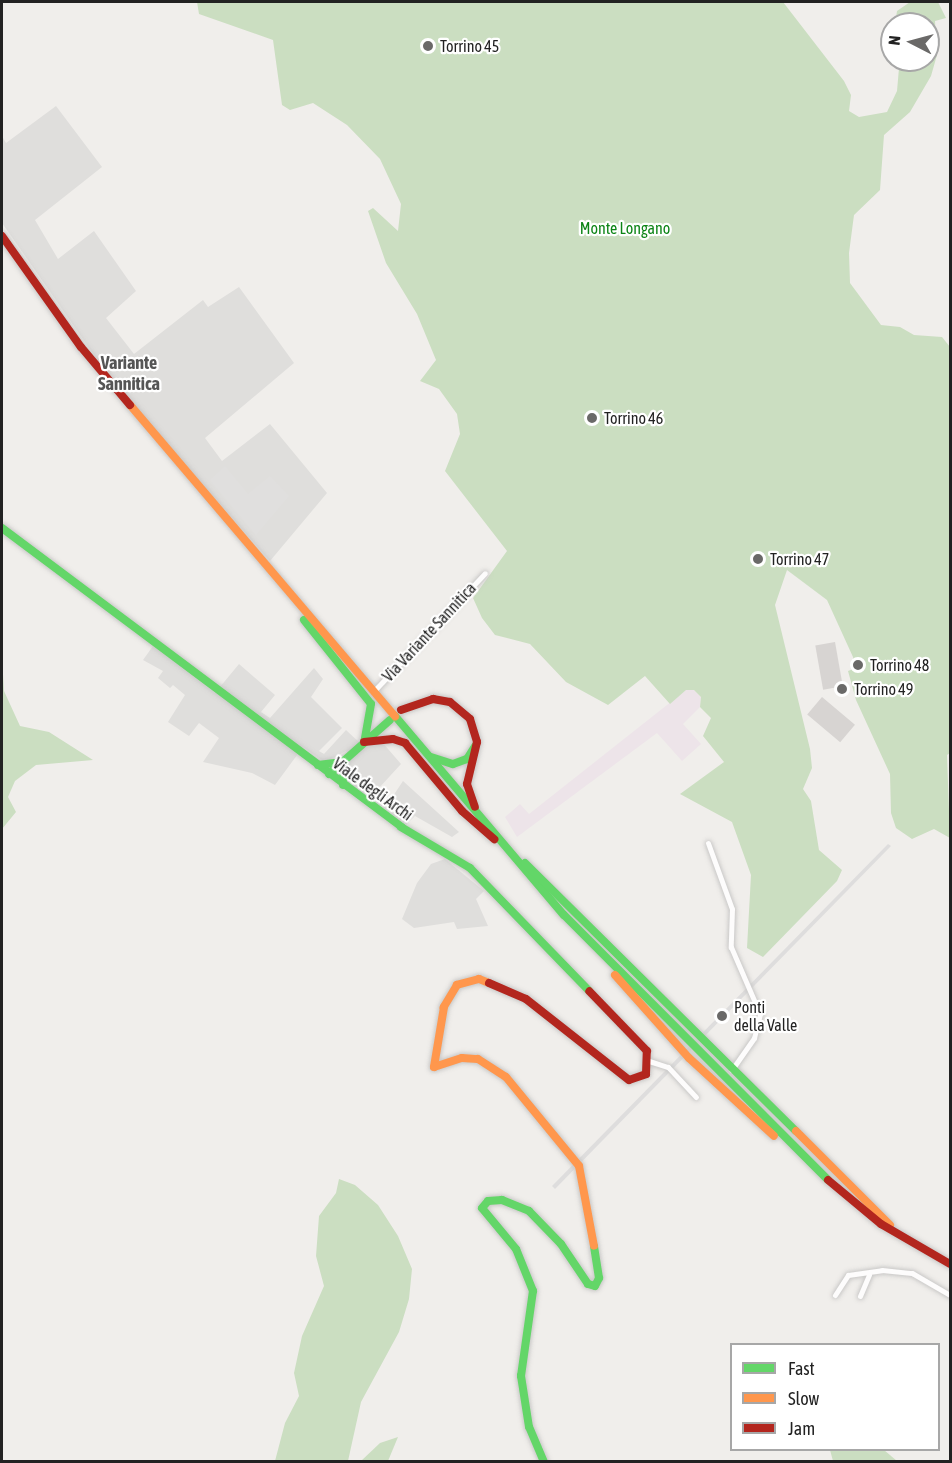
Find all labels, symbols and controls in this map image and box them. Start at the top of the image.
north arrow [880,12,940,72]
text: N [885,35,904,46]
place label: Torrino 45 [440,36,499,56]
marker: Torrino 45 [421,39,435,53]
park label: Monte Longano [580,218,670,238]
district label: Variante Sannitica [98,353,160,395]
place label: Torrino 46 [604,408,663,428]
marker: Torrino 46 [585,411,599,425]
place label: Torrino 47 [770,549,829,569]
marker: Torrino 47 [751,552,765,566]
street label: Via Variante Sannitica [378,578,480,686]
place label: Torrino 48 [870,655,929,675]
marker: Torrino 48 [851,658,865,672]
place label: Torrino 49 [854,679,913,699]
marker: Torrino 49 [835,682,849,696]
street label: Viale degli Archi [329,754,417,824]
place label: Ponti della Valle [734,997,797,1035]
marker: Ponti della Valle [715,1009,729,1023]
legend [730,1343,940,1451]
text: Fast [788,1358,815,1379]
text: Slow [788,1388,819,1409]
text: Jam [788,1418,815,1439]

